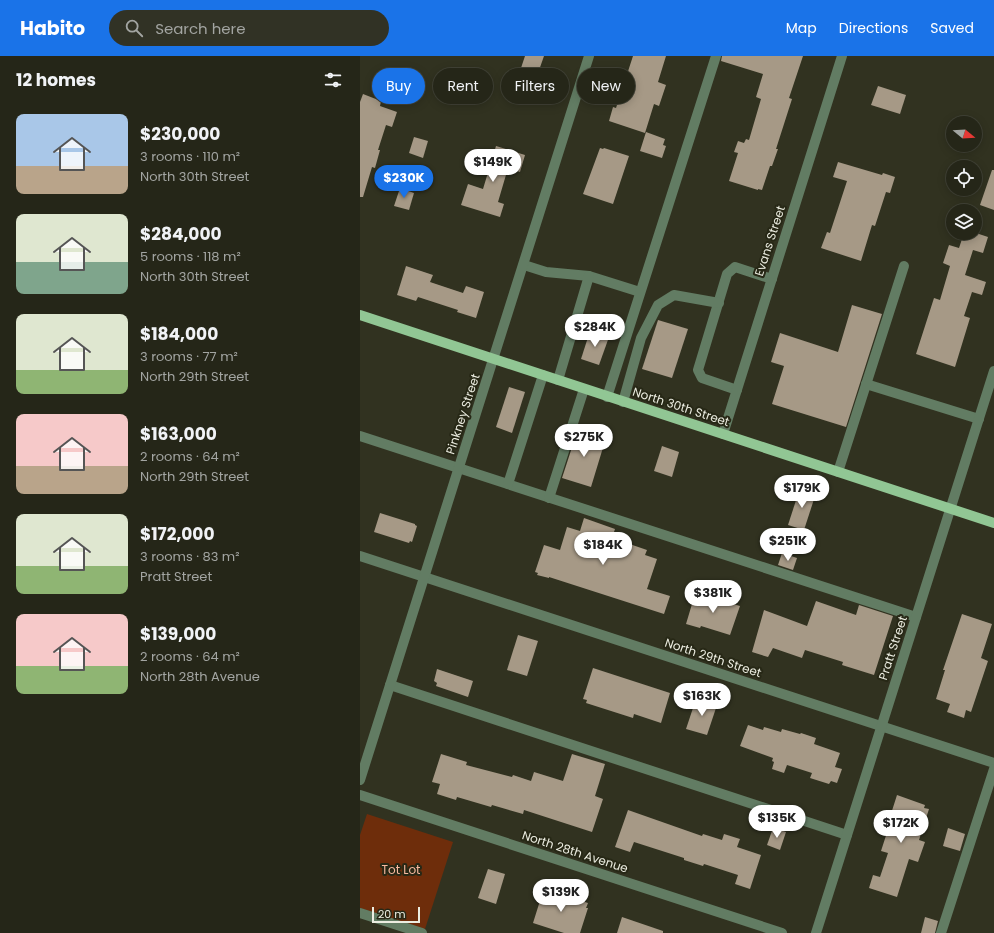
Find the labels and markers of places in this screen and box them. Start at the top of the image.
pin: $149K [465,149,521,183]
pin: $230K [376,165,432,199]
pin: $284K [567,314,623,348]
pin: $275K [556,424,612,458]
pin: $179K [774,475,830,509]
pin: $251K [760,528,816,562]
pin: $184K [575,532,631,566]
pin: $381K [685,580,741,614]
pin: $163K [674,683,730,717]
pin: $135K [749,805,805,839]
pin: $172K [873,810,929,844]
pin: $139K [533,879,589,913]

